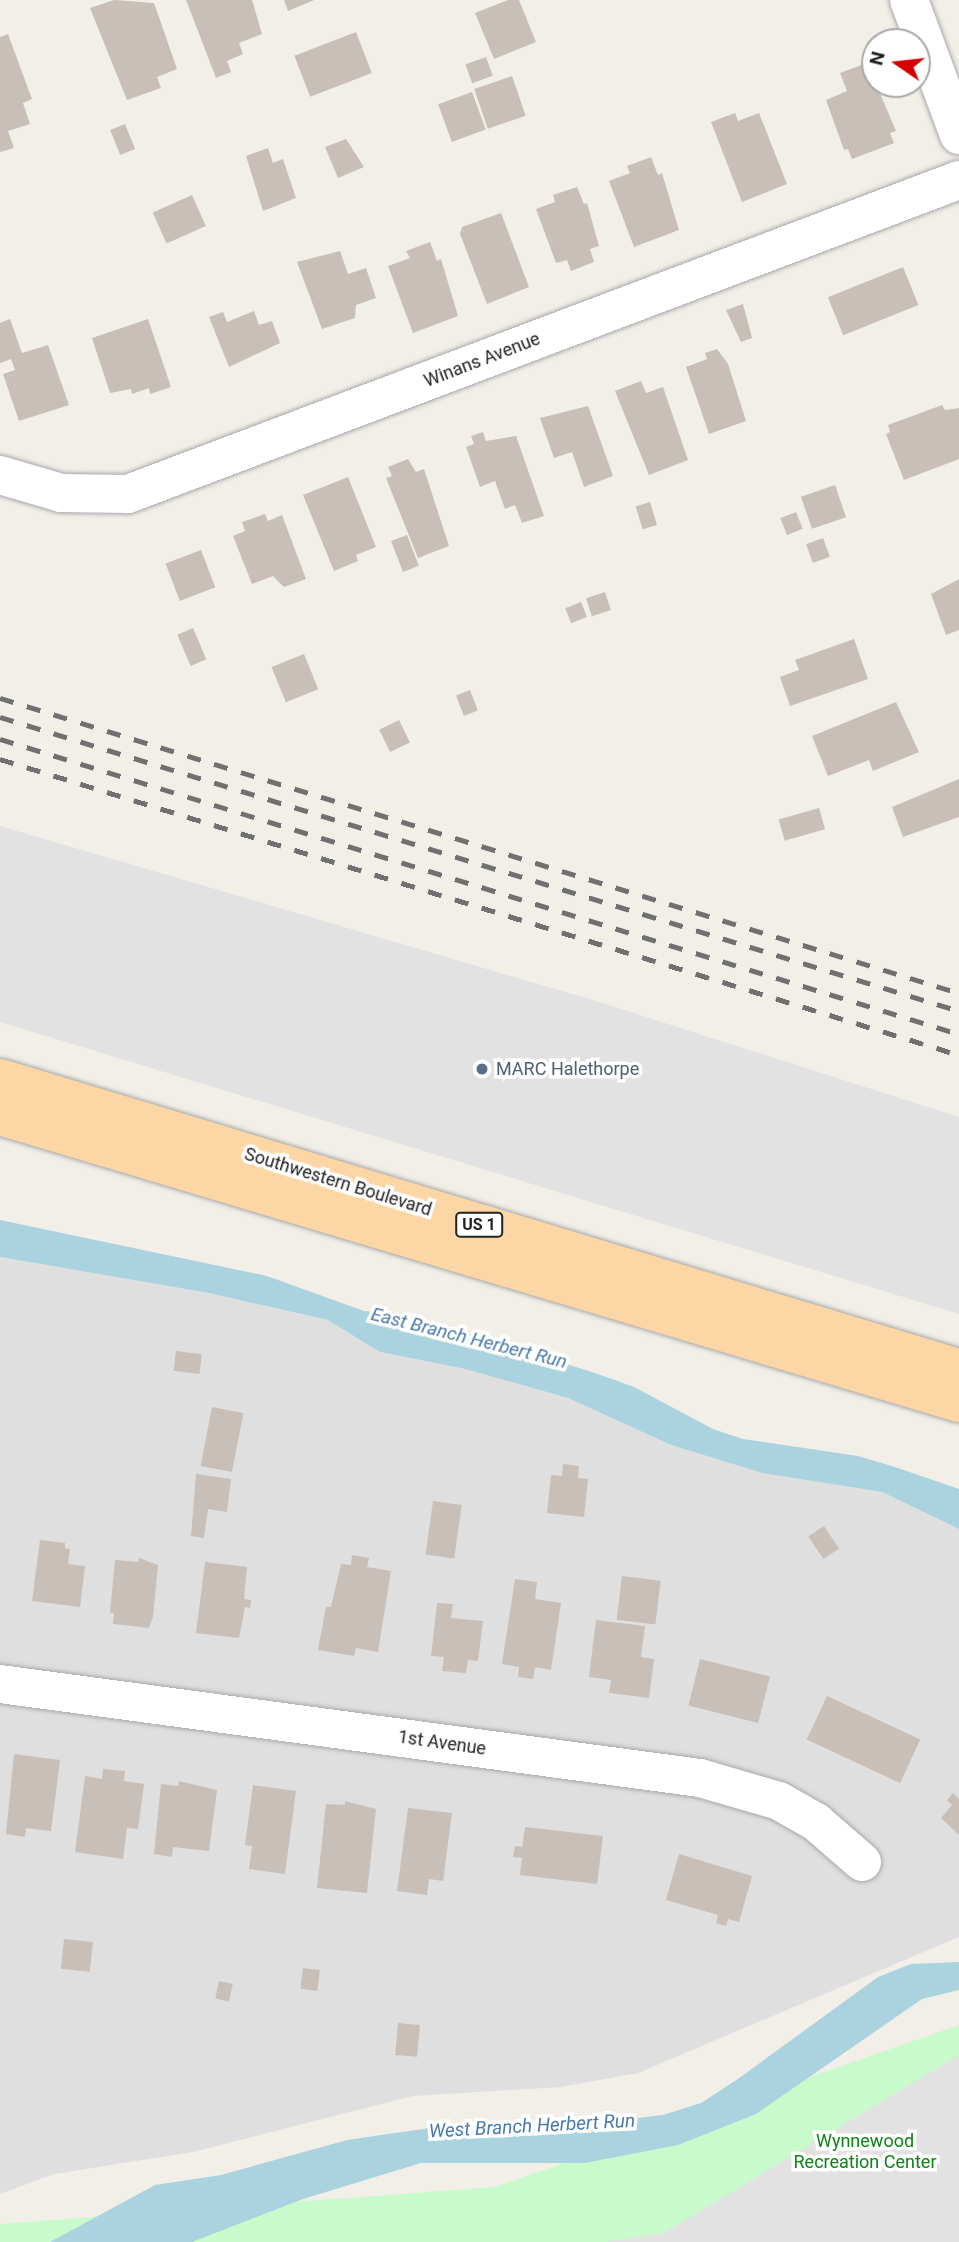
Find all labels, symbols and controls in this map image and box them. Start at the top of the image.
north arrow [861,28,931,98]
text: N [864,49,890,68]
street label: Winans Avenue [421,328,543,392]
place label: MARC Halethorpe [496,1058,639,1080]
marker: MARC Halethorpe [474,1061,490,1077]
street label: Southwestern Boulevard [242,1143,434,1221]
road number: US 1 [454,1212,504,1238]
water label: East Branch Herbert Run [369,1303,569,1373]
street label: 1st Avenue [397,1726,487,1760]
water label: West Branch Herbert Run [428,2109,636,2143]
park label: Wynnewood Recreation Center [794,2131,936,2174]

